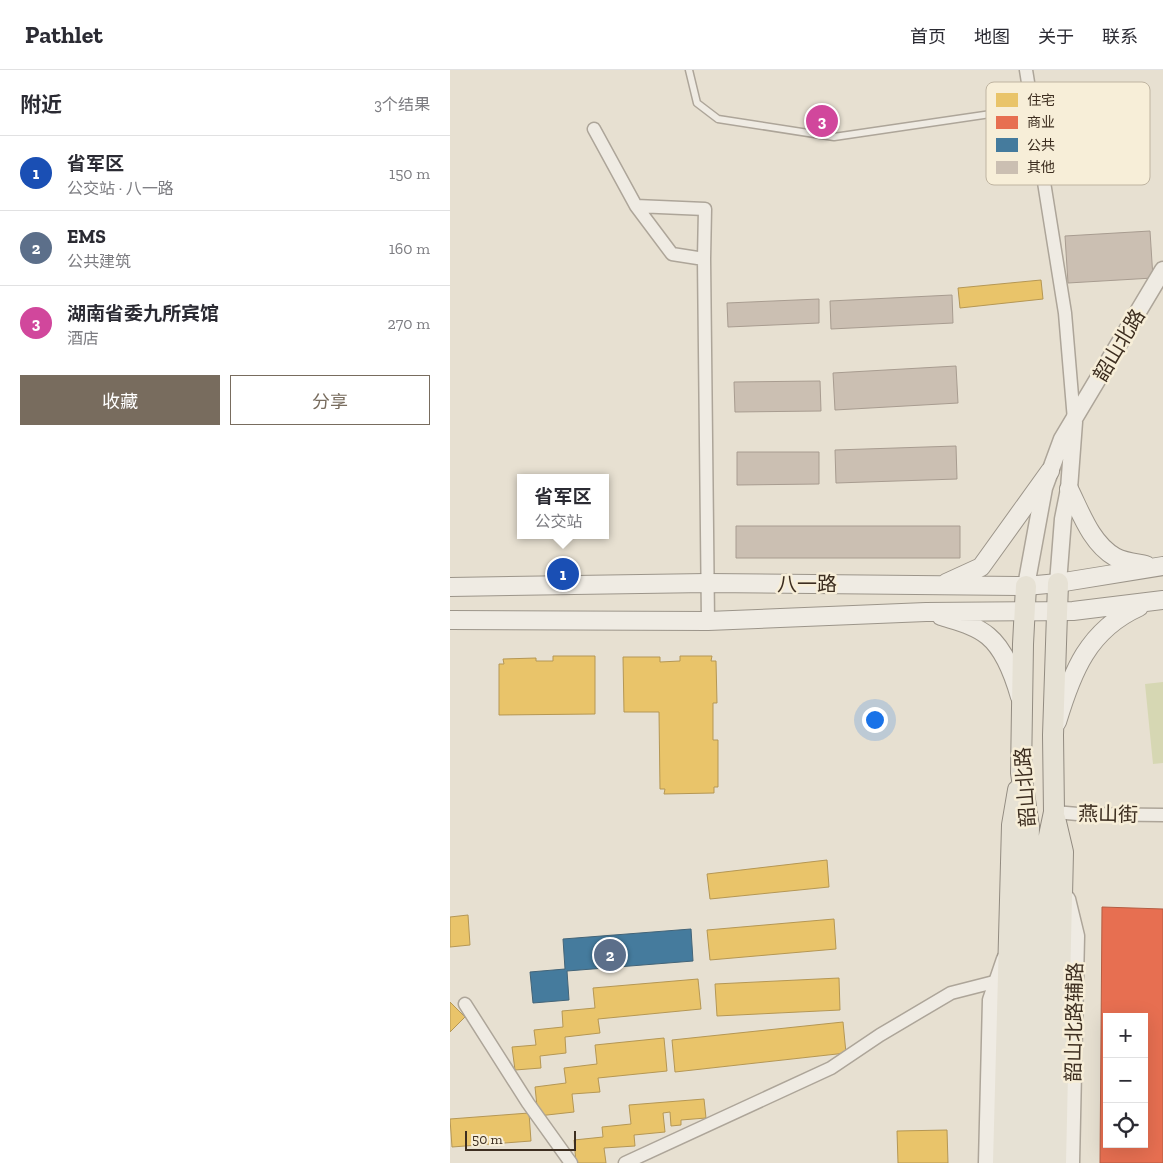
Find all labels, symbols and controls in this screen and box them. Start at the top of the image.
text: Pathlet [25,20,103,49]
text: 首页 [910,26,946,48]
text: 地图 [974,26,1010,48]
text: 关于 [1038,26,1074,48]
text: 联系 [1102,26,1138,48]
legend [986,82,1150,185]
text: 附近 [20,92,62,117]
text: 住宅 [1027,92,1055,109]
text: 3个结果 [374,95,430,114]
pin: 3 [806,102,838,140]
text: 商业 [1027,114,1055,131]
text: 公共 [1027,137,1055,154]
text: 省军区 [67,152,124,175]
text: 其他 [1027,159,1055,176]
text: 1 [33,164,39,183]
text: 150 m [389,164,430,183]
text: 公交站 · 八一路 [67,179,174,198]
text: EMS [67,225,106,248]
text: 2 [32,239,40,258]
text: 160 m [389,239,430,258]
text: 公共建筑 [67,252,131,271]
text: 湖南省委九所宾馆 [67,302,219,325]
street label: 韶山北路 [1088,305,1150,385]
text: 3 [32,314,40,333]
text: 270 m [388,314,430,333]
text: 酒店 [67,329,99,348]
button: 收藏 [20,375,220,425]
button: 分享 [230,375,430,425]
popup [517,474,609,539]
text: 省军区 [534,485,592,508]
text: 公交站 [534,512,583,531]
pin: 1 [547,555,579,593]
street label: 八一路 [777,572,837,596]
your location [862,707,888,733]
street label: 韶山北路 [1010,746,1040,828]
street label: 燕山街 [1078,801,1138,827]
pin: 2 [594,936,626,974]
street label: 韶山北路辅路 [1061,962,1087,1082]
map controls [1103,1013,1148,1148]
button: + [1103,1013,1148,1058]
button: − [1103,1058,1148,1103]
button: locate [1103,1103,1148,1148]
scale bar [465,1128,576,1151]
text: 50 m [472,1131,503,1148]

